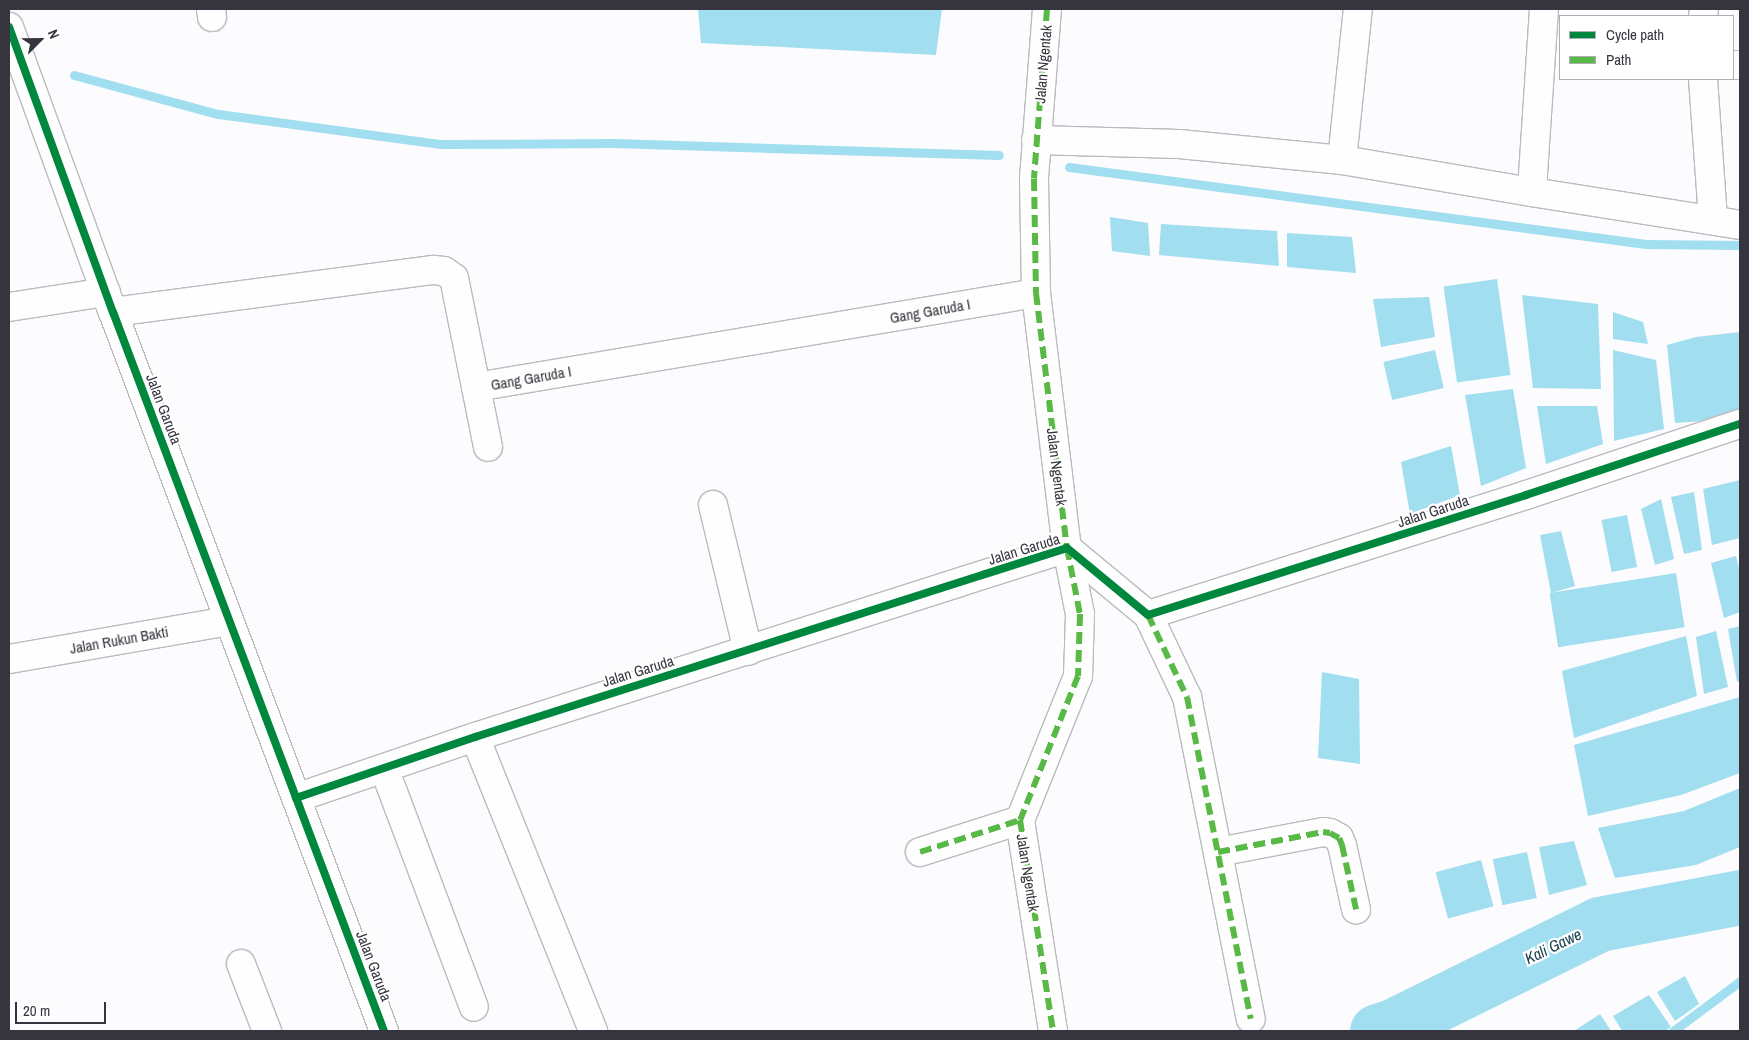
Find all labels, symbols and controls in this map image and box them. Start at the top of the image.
north arrow [15,15,65,65]
legend [1559,15,1734,80]
street label: Jalan Ngentak [1031,24,1055,104]
text: Cycle path [1606,24,1664,45]
text: N [44,27,64,41]
text: Path [1606,49,1631,70]
street label: Gang Garuda I [888,295,972,327]
street label: Gang Garuda I [489,362,573,394]
street label: Jalan Garuda [142,371,186,447]
street label: Jalan Ngentak [1043,427,1071,507]
street label: Jalan Garuda [1395,491,1471,531]
street label: Jalan Garuda [986,530,1062,568]
street label: Jalan Rukun Bakti [68,622,170,658]
street label: Jalan Garuda [600,652,676,690]
street label: Jalan Ngentak [1013,833,1043,913]
water label: Kali Gawe [1522,924,1584,968]
street label: Jalan Garuda [352,928,396,1004]
scale bar [18,992,109,1024]
text: 20 m [23,1000,50,1021]

